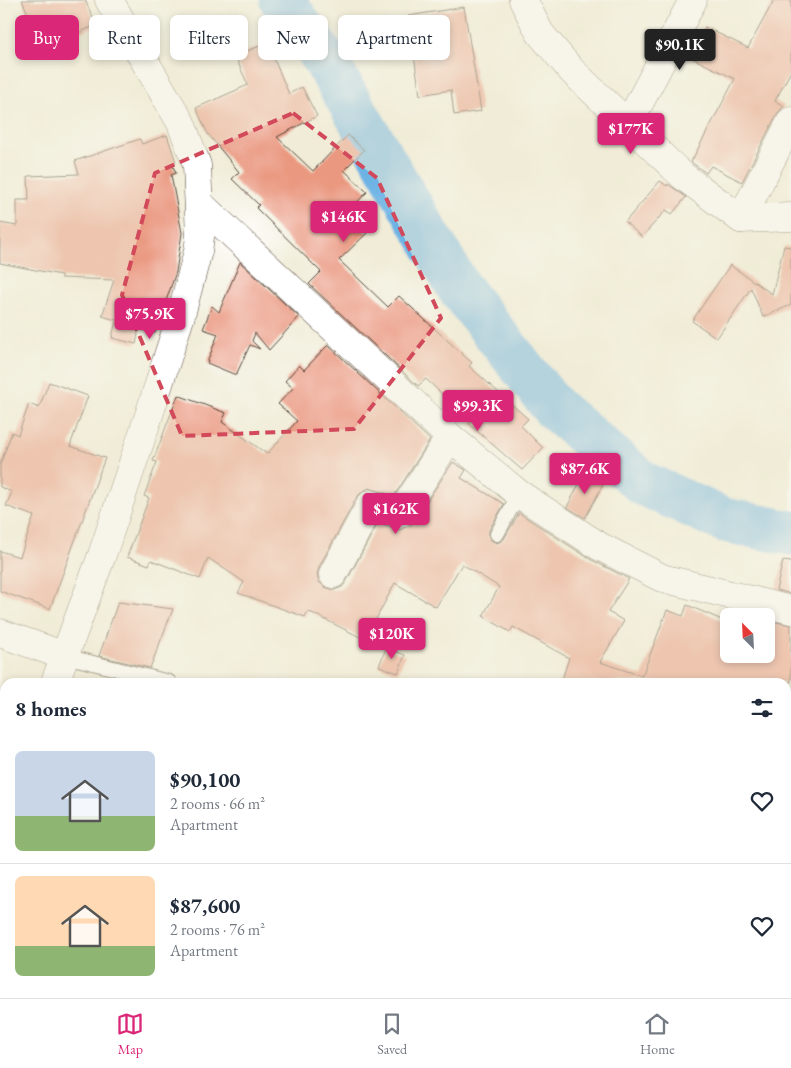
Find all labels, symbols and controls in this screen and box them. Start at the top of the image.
chip: Buy [15,15,79,60]
chip: Rent [89,15,160,60]
chip: Filters [170,15,248,60]
chip: New [258,15,328,60]
chip: Apartment [338,15,450,60]
pin: $90.1K [639,28,721,71]
text: $90.1K [656,34,704,55]
pin: $177K [596,112,666,155]
text: $177K [609,118,653,139]
pin: $146K [309,200,379,243]
text: $146K [322,206,366,227]
pin: $75.9K [109,298,191,340]
text: $75.9K [126,303,174,324]
pin: $99.3K [437,390,519,432]
text: $99.3K [454,395,502,416]
pin: $87.6K [544,452,626,495]
text: $87.6K [561,458,609,479]
pin: $162K [361,492,431,535]
text: $162K [374,498,418,519]
north arrow [720,608,775,662]
map controls [720,608,775,663]
pin: $120K [357,618,427,660]
text: $120K [370,623,414,644]
icon: filters [748,694,776,722]
text: 8 homes [15,695,87,722]
text: $90,100 [170,766,240,793]
icon: home [55,771,115,831]
icon: heart [748,787,776,815]
text: 2 rooms · 66 m² [170,793,265,814]
text: Apartment [170,814,238,835]
text: $87,600 [170,892,240,919]
icon: home [55,896,115,956]
icon: heart [748,912,776,940]
text: 2 rooms · 76 m² [170,919,265,940]
text: Apartment [170,940,238,961]
tab: Map [116,1010,144,1058]
tab: Saved [377,1010,407,1058]
tab: Home [640,1010,675,1058]

